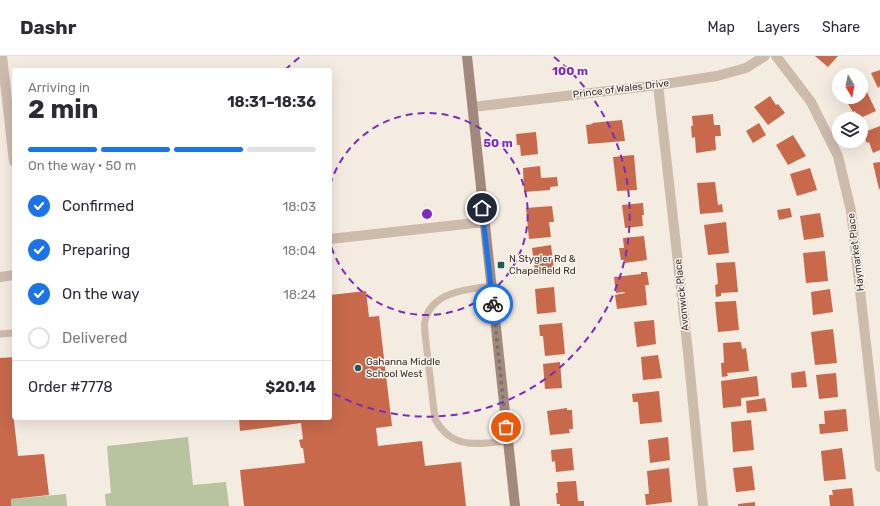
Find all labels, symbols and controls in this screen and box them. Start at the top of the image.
text: Dashr [20,16,76,39]
text: Map [708,19,735,36]
text: Layers [757,19,800,36]
text: Share [822,19,860,36]
text: 100 m [552,64,588,78]
north arrow [832,68,868,104]
map controls [832,68,868,148]
street label: Prince of Wales Drive [572,77,670,101]
text: Arriving in [28,80,90,95]
text: 18:31–18:36 [227,93,316,111]
text: 2 min [28,94,98,125]
button: layers [832,112,868,148]
text: 50 m [483,136,513,150]
text: On the way · 50 m [28,158,136,173]
pin [465,191,499,225]
icon: check [28,195,50,217]
text: Confirmed [62,197,134,215]
icon: home [471,197,493,219]
text: 18:03 [283,199,316,214]
centre of rings [420,207,434,221]
street label: Haymarket Place [845,212,867,292]
icon: check [28,239,50,261]
text: Preparing [62,241,130,259]
text: 18:04 [283,243,316,258]
place label: N Stygler Rd & Chapelfield Rd [509,253,576,277]
street label: Avonwick Place [672,258,692,332]
marker: N Stygler Rd & Chapelfield Rd [496,260,506,270]
icon: check [28,283,50,305]
courier [473,284,513,324]
text: On the way [62,285,140,303]
text: 18:24 [283,287,316,302]
icon: bike [482,293,504,315]
text: Delivered [62,329,127,347]
place label: Gahanna Middle School West [366,356,441,380]
marker: Gahanna Middle School West [353,363,363,373]
text: Order #7778 [28,378,113,396]
text: $20.14 [265,378,316,396]
pin [489,410,523,444]
icon: bag [495,416,517,438]

